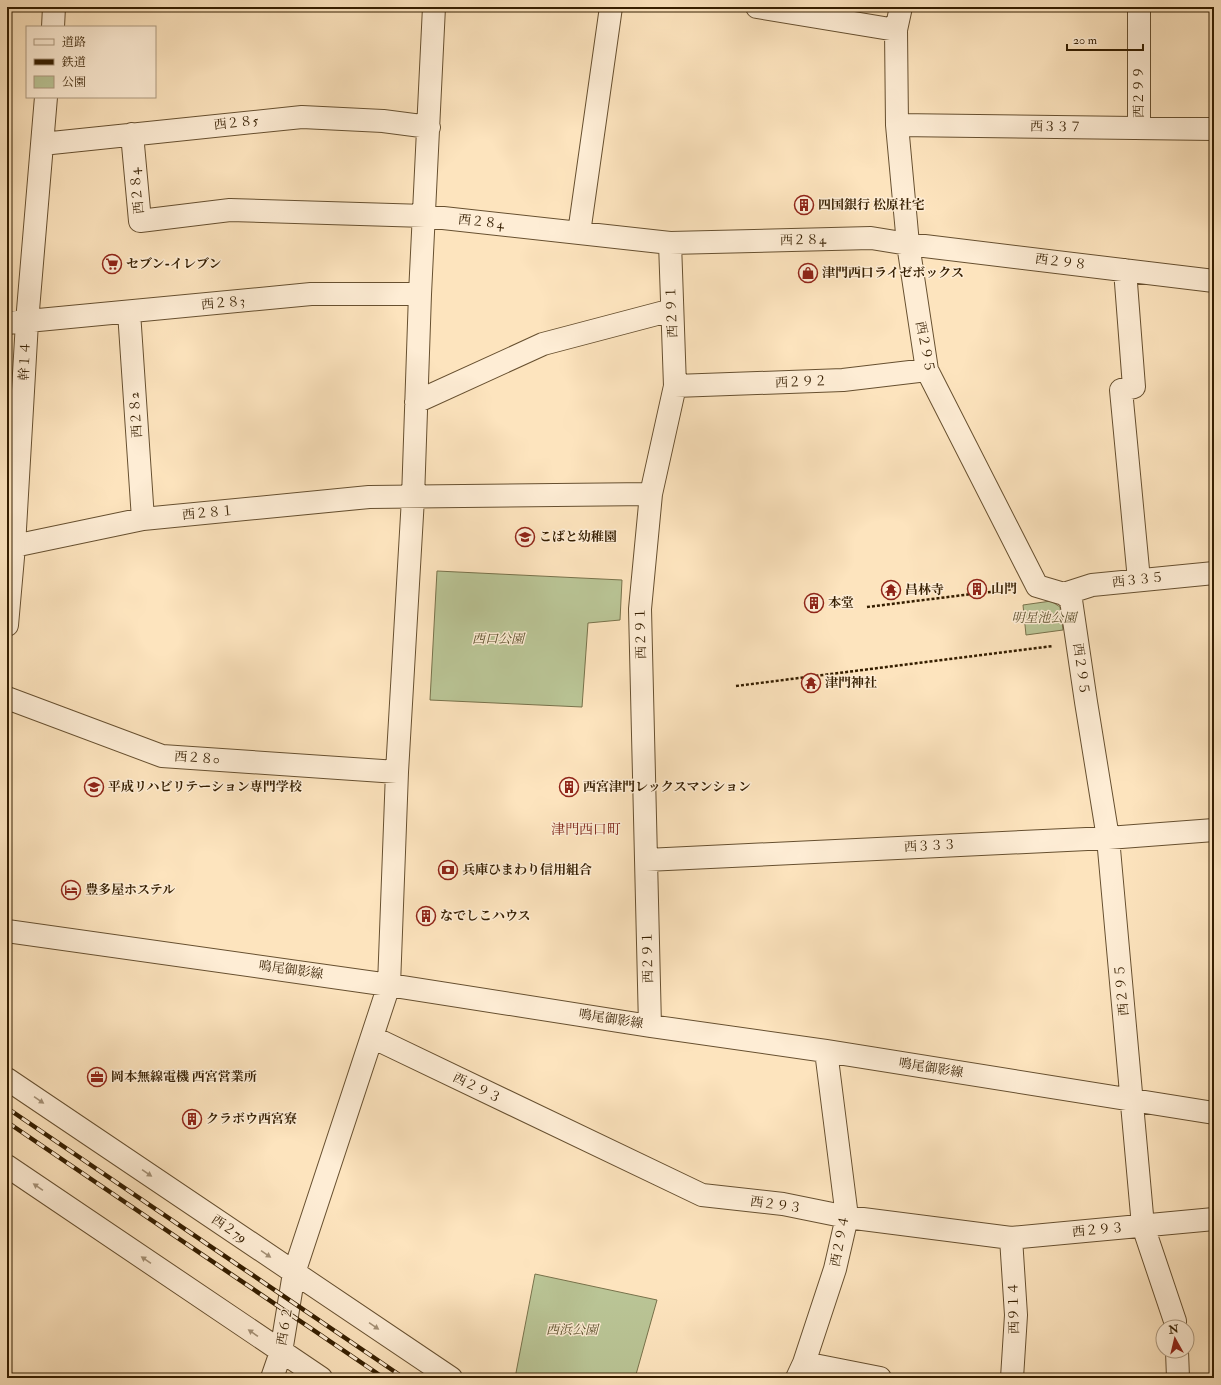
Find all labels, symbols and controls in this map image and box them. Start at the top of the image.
legend [26,26,156,98]
scale bar [1067,26,1143,52]
text: 20 m [1073,33,1098,48]
text: 道路 [62,35,86,50]
text: 鉄道 [61,55,86,70]
street label: 西２９９ [1131,66,1147,118]
text: 公園 [62,75,86,90]
street label: 西２８5 [213,113,259,133]
street label: 西３３７ [1030,119,1082,135]
street label: 西２８4 [127,166,147,215]
building icon: 四国銀行 松原社宅 [793,194,815,216]
place label: 四国銀行 松原社宅 [818,197,925,213]
street label: 西２８4 [457,212,506,232]
street label: 西２８4 [780,232,827,248]
street label: 西２９８ [1034,251,1088,273]
supermarket icon: セブン-イレブン [101,253,123,275]
place label: セブン-イレブン [126,256,221,272]
shop icon: 津門西口ライゼボックス [797,262,819,284]
place label: 津門西口ライゼボックス [822,265,964,281]
street label: 西２９１ [663,286,681,338]
street label: 西２８3 [200,293,246,313]
street label: 西２９５ [912,320,938,374]
street label: 幹１４ [16,341,34,381]
street label: 西２９２ [775,373,827,391]
street label: 西２８2 [126,391,146,438]
street label: 西２８１ [181,503,235,523]
school or university icon: こばと幼稚園 [514,526,536,548]
place label: こばと幼稚園 [539,529,617,545]
street label: 西３３５ [1111,569,1165,591]
building icon: 山門 [966,578,988,600]
temple icon: 昌林寺 [880,579,902,601]
place label: 山門 [991,581,1017,597]
place label: 昌林寺 [905,582,944,598]
building icon: 本堂 [803,592,825,614]
place label: 本堂 [828,595,854,611]
street label: 西２９１ [633,607,649,659]
park label: 明星池公園 [1011,610,1078,626]
park label: 西口公園 [472,631,526,647]
street label: 西２９５ [1069,642,1093,696]
temple icon: 津門神社 [800,672,822,694]
place label: 津門神社 [825,675,877,691]
street label: 西２８0 [174,748,220,768]
school or university icon: 平成リハビリテーション専門学校 [83,776,105,798]
building icon: 西宮津門レックスマンション [558,776,580,798]
place label: 平成リハビリテーション専門学校 [108,779,303,795]
place label: 西宮津門レックスマンション [583,779,751,795]
district label: 津門西口町 [551,821,621,838]
street label: 西３３３ [904,837,956,855]
bank icon: 兵庫ひまわり信用組合 [437,859,459,881]
place label: 兵庫ひまわり信用組合 [462,862,592,878]
hotel icon: 豊多屋ホステル [60,879,82,901]
place label: 豊多屋ホステル [85,882,175,898]
building icon: なでしこハウス [415,905,437,927]
place label: なでしこハウス [440,908,531,924]
street label: 西２９１ [640,931,656,983]
street label: 鳴尾御影線 [258,958,324,982]
street label: 西２９５ [1112,963,1132,1017]
street label: 鳴尾御影線 [578,1006,644,1032]
street label: 鳴尾御影線 [898,1055,964,1081]
office icon: 岡本無線電機 西宮営業所 [86,1066,108,1088]
place label: 岡本無線電機 西宮営業所 [111,1069,257,1085]
street label: 西２９３ [450,1069,504,1107]
one-way arrow [34,1096,45,1104]
building icon: クラボウ西宮寮 [181,1108,203,1130]
place label: クラボウ西宮寮 [206,1111,297,1127]
one-way arrow [142,1169,152,1177]
one-way arrow [33,1183,44,1191]
street label: 西２９３ [749,1193,803,1217]
street label: 西２79 [209,1212,249,1246]
street label: 西２９４ [827,1214,853,1268]
street label: 西２９３ [1071,1220,1125,1240]
one-way arrow [261,1250,272,1258]
one-way arrow [141,1256,151,1264]
street label: 西９１４ [1006,1282,1022,1334]
street label: 西６２ [274,1305,296,1347]
north arrow [1155,1319,1195,1359]
one-way arrow [369,1322,379,1330]
park label: 西浜公園 [546,1322,600,1338]
text: N [1167,1322,1181,1337]
one-way arrow [248,1329,259,1337]

